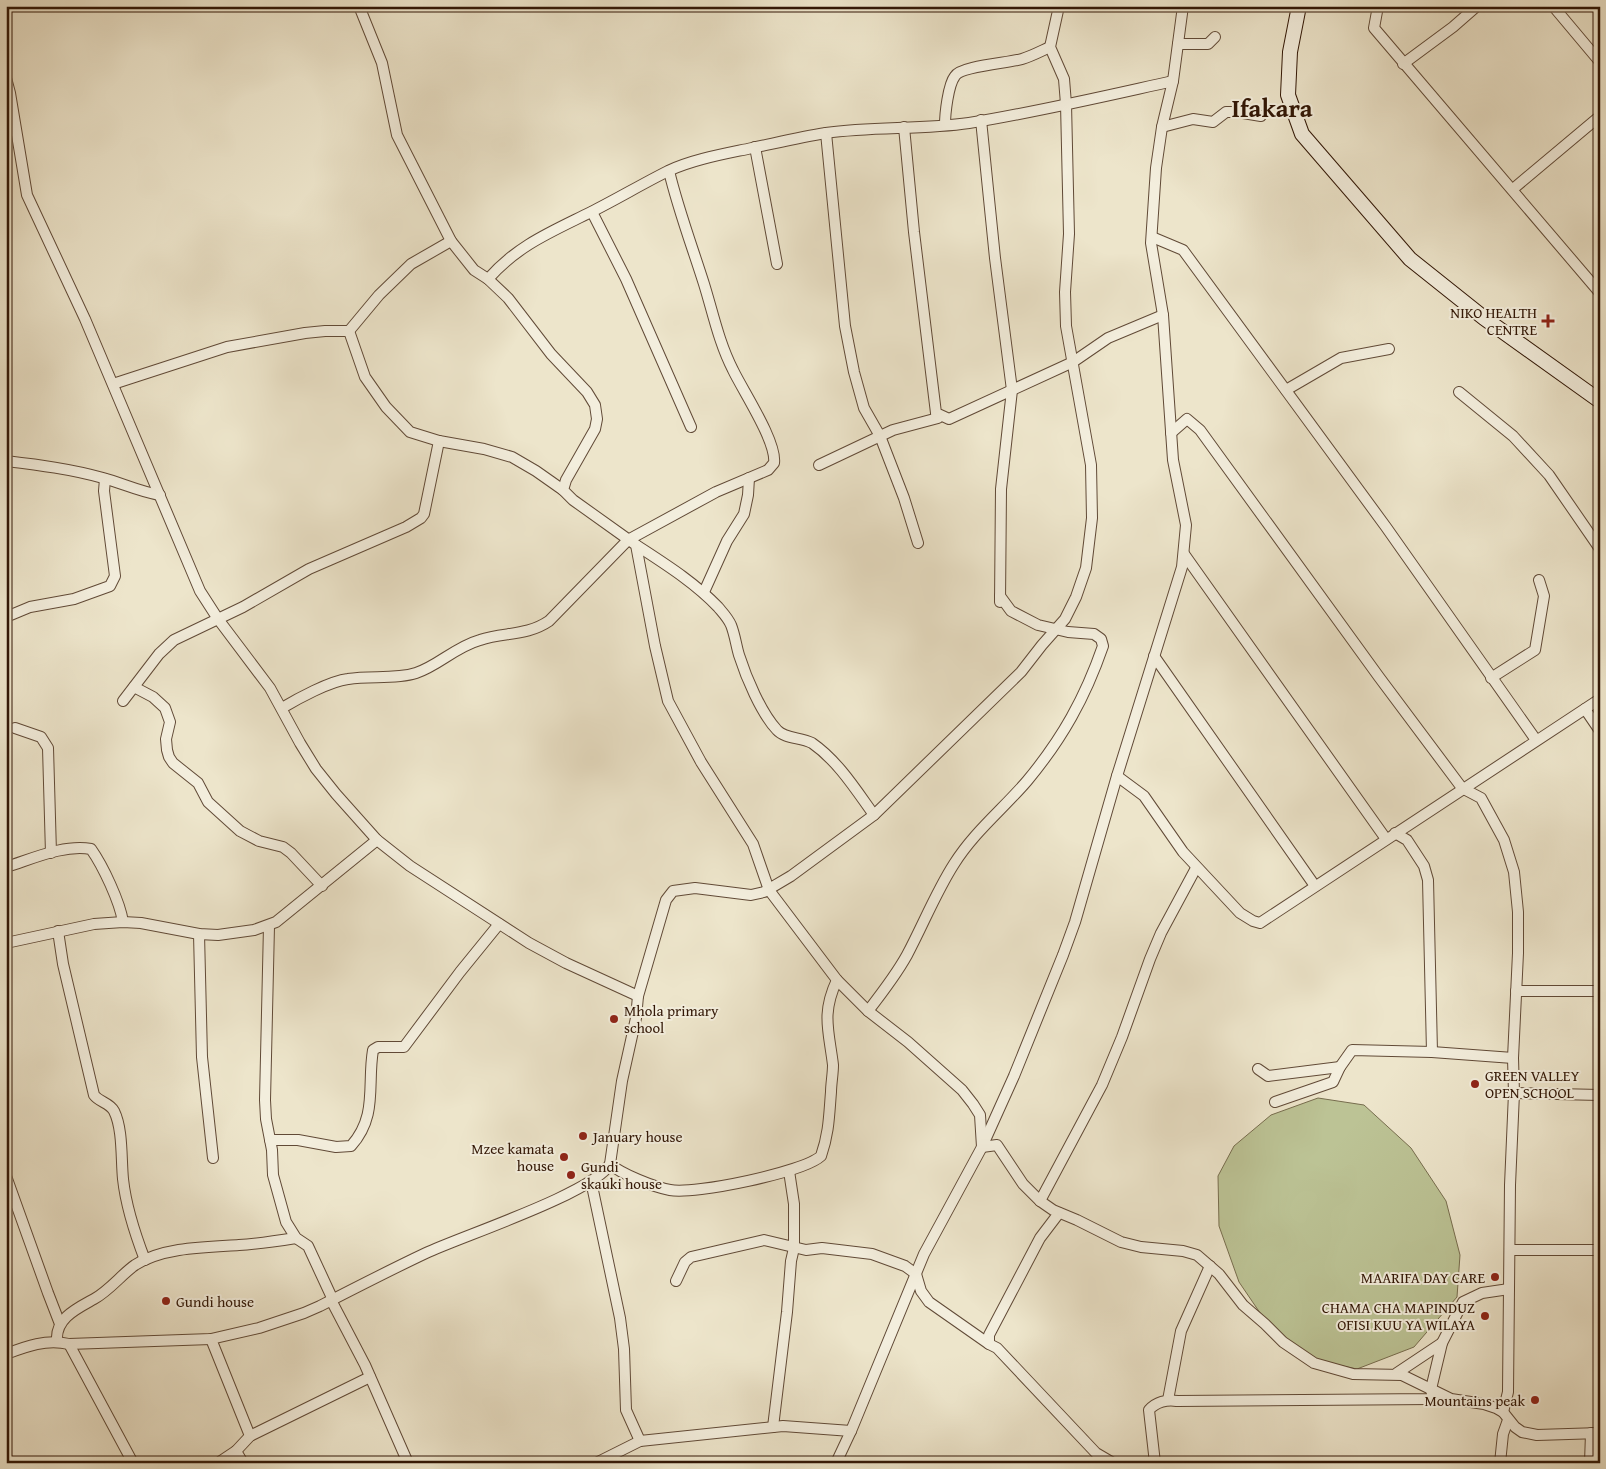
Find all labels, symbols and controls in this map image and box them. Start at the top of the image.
district label: Ifakara [1231,90,1313,126]
place label: NIKO HEALTH CENTRE [1450,302,1537,340]
marker: NIKO HEALTH CENTRE [1541,314,1555,328]
place label: Mhola primary school [624,1000,719,1038]
marker: Mhola primary school [608,1013,620,1025]
place label: GREEN VALLEY OPEN SCHOOL [1485,1065,1579,1103]
marker: GREEN VALLEY OPEN SCHOOL [1469,1078,1481,1090]
place label: January house [591,1126,683,1147]
marker: January house [577,1130,589,1142]
place label: Mzee kamata house [471,1138,554,1176]
marker: Mzee kamata house [558,1151,570,1163]
place label: Gundi skauki house [581,1156,662,1194]
marker: Gundi skauki house [565,1169,577,1181]
place label: MAARIFA DAY CARE [1361,1267,1485,1288]
marker: MAARIFA DAY CARE [1489,1271,1501,1283]
place label: Gundi house [176,1291,254,1312]
marker: Gundi house [160,1295,172,1307]
place label: CHAMA CHA MAPINDUZ OFISI KUU YA WILAYA [1322,1297,1475,1335]
marker: CHAMA CHA MAPINDUZ OFISI KUU YA WILAYA [1479,1310,1491,1322]
place label: Mountains peak [1424,1390,1525,1411]
marker: Mountains peak [1529,1394,1541,1406]

